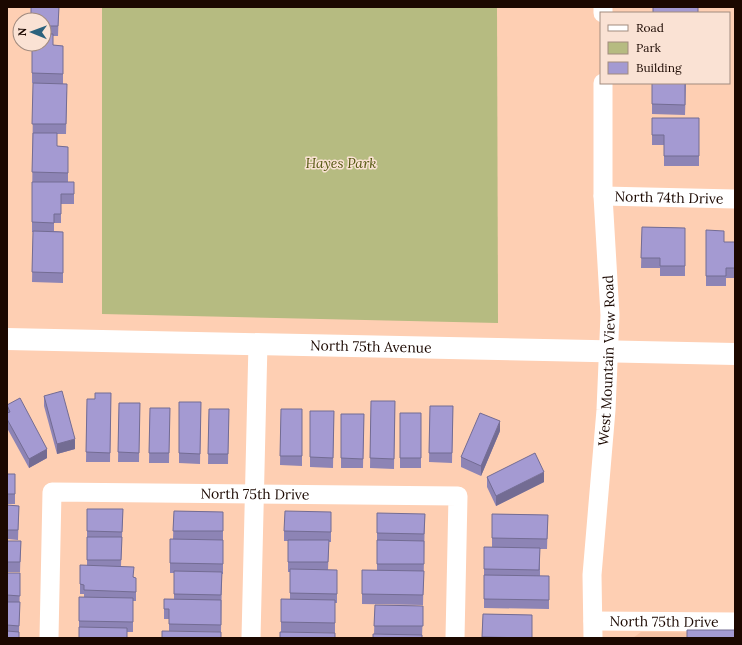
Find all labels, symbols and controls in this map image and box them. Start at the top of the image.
north arrow [12,12,52,52]
legend [600,12,730,84]
text: Road [636,20,664,35]
text: N [15,27,29,36]
text: Park [636,40,662,55]
text: Building [636,60,682,75]
park label: Hayes Park [305,154,377,172]
street label: North 74th Drive [614,187,724,208]
street label: West Mountain View Road [594,275,619,447]
street label: North 75th Avenue [310,336,432,357]
street label: North 75th Drive [200,484,310,504]
street label: North 75th Drive [609,612,719,631]

